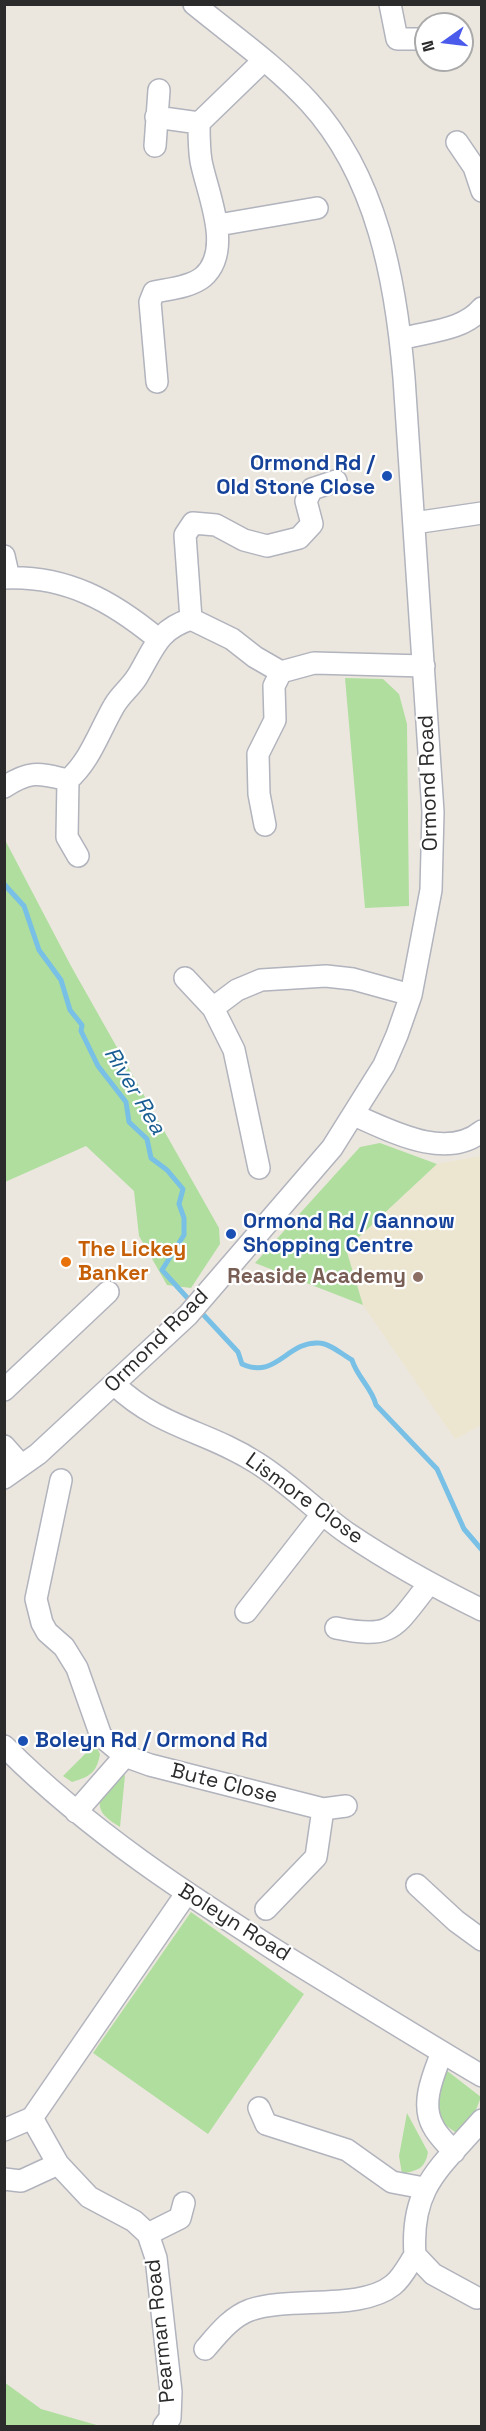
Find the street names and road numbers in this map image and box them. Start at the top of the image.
street label: Ormond Road [414,714,444,852]
street label: Ormond Road [100,1284,214,1398]
street label: Lismore Close [240,1448,368,1550]
street label: Bute Close [168,1759,280,1809]
street label: Boleyn Road [173,1879,295,1967]
street label: Pearman Road [141,2258,181,2404]

